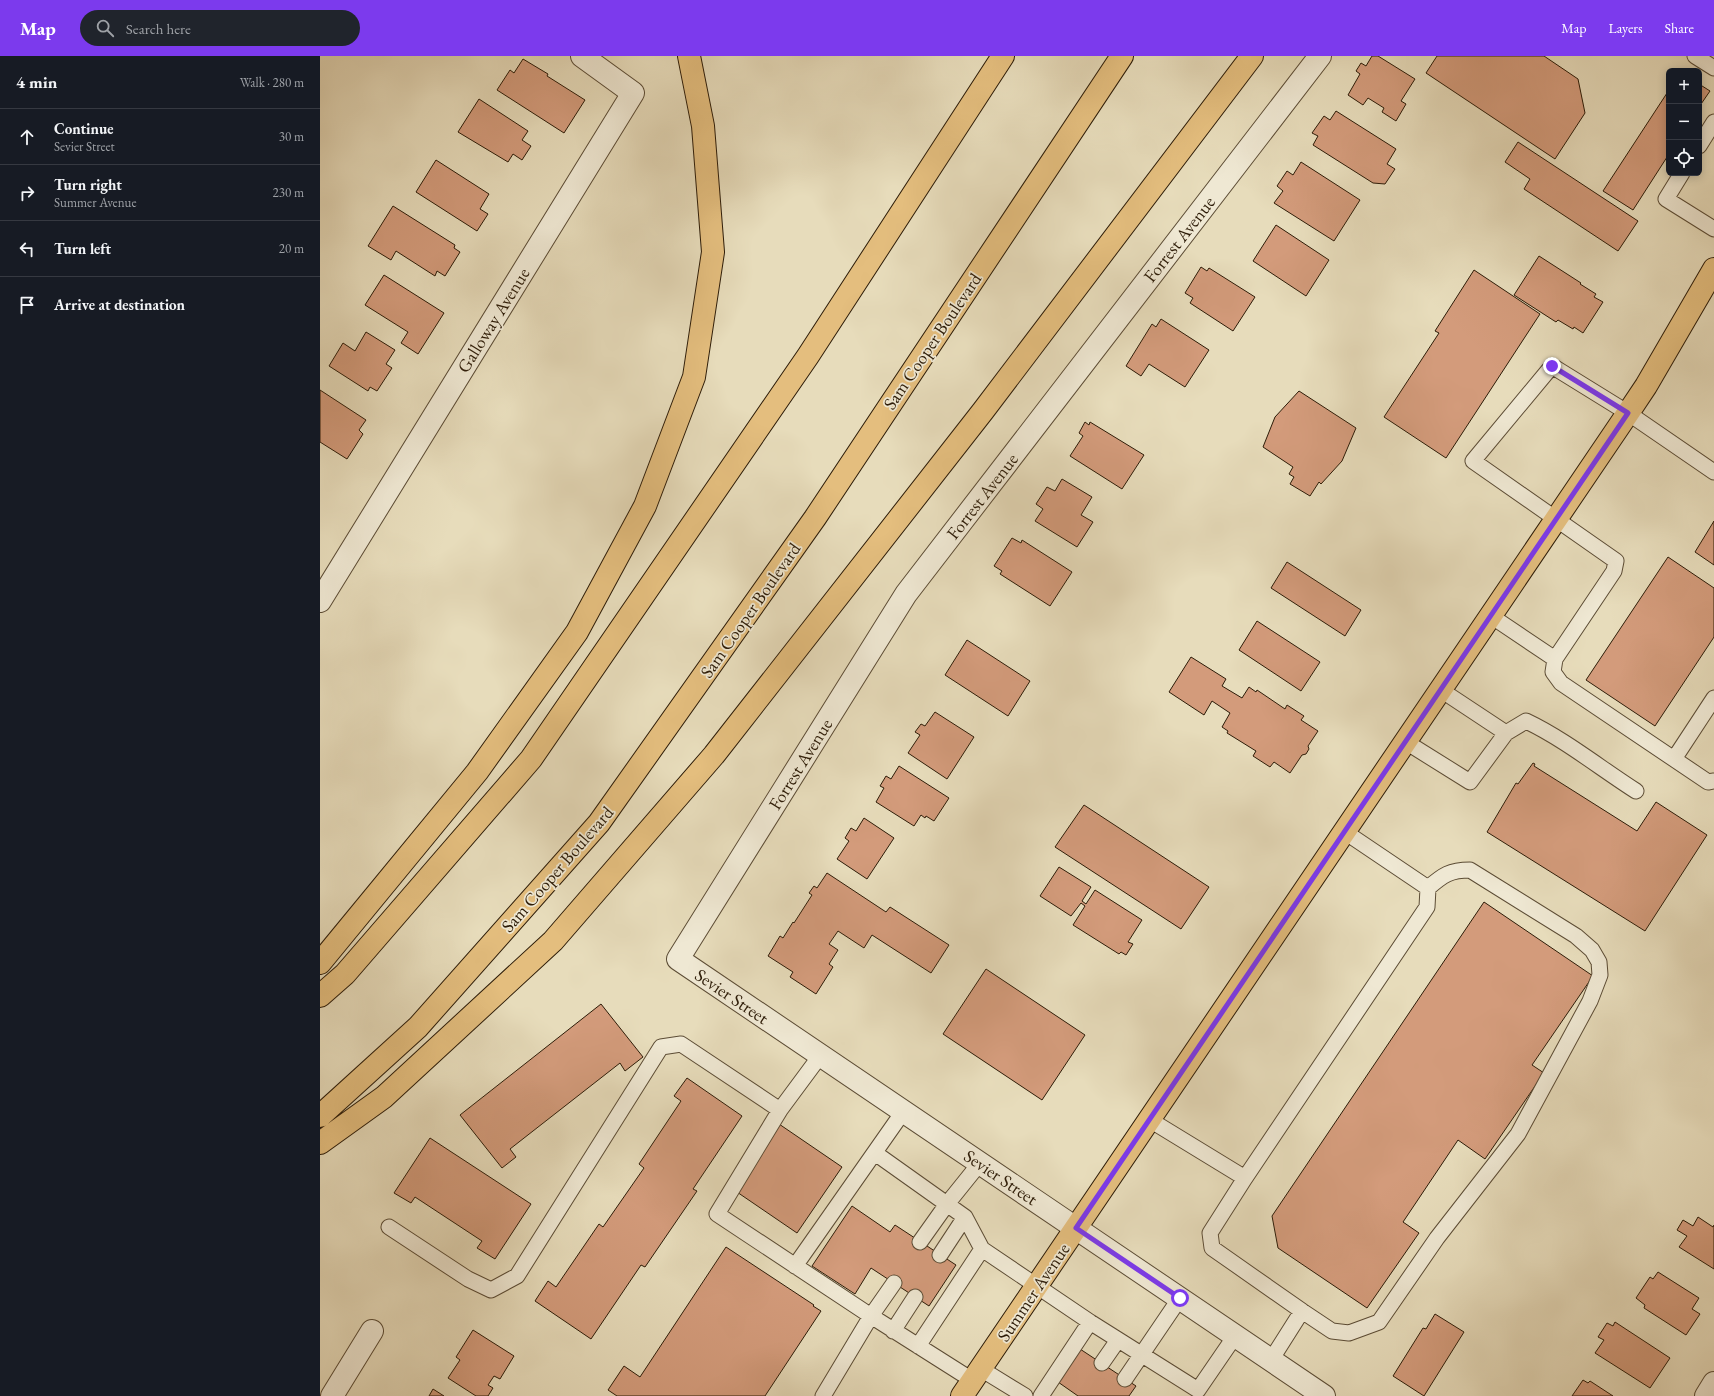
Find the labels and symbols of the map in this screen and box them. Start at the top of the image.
street label: Forrest Avenue [1138,191,1220,287]
street label: Galloway Avenue [452,263,534,377]
street label: Sam Cooper Boulevard [878,268,987,414]
route end [1543,357,1561,375]
street label: Forrest Avenue [941,448,1023,544]
street label: Sam Cooper Boulevard [695,537,806,682]
street label: Forrest Avenue [763,714,837,814]
street label: Sam Cooper Boulevard [496,800,619,937]
street label: Sevier Street [691,963,773,1029]
street label: Sevier Street [960,1144,1042,1210]
street label: Summer Avenue [992,1238,1074,1346]
route start [1171,1289,1189,1307]

